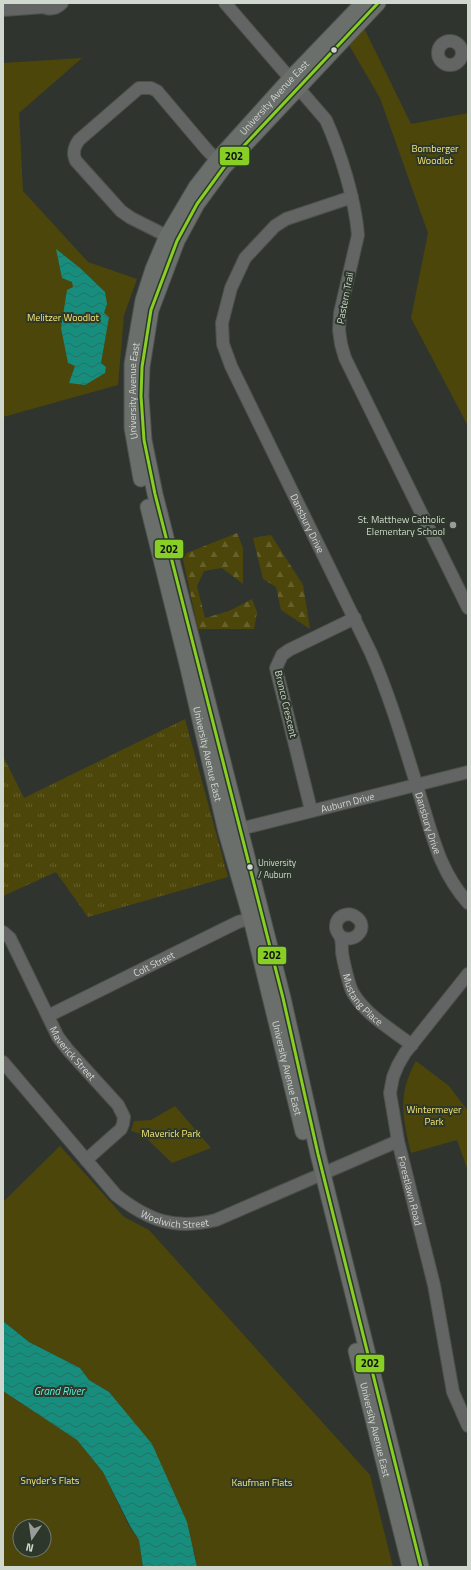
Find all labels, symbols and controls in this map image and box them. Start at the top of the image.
unlabelled marker [329,45,339,55]
street label: University Avenue East [236,56,312,138]
park label: Bomberger Woodlot [411,141,459,168]
line badge: 202 [219,146,250,166]
text: 202 [225,148,243,164]
street label: Pastern Trail [333,271,357,325]
park label: Melitzer Woodlot [27,310,100,325]
street label: University Avenue East [125,341,143,440]
street label: Dansbury Drive [287,491,329,555]
place label: St. Matthew Catholic Elementary School [358,512,445,539]
marker: St. Matthew Catholic Elementary School [448,520,458,530]
line badge: 202 [154,539,184,559]
text: 202 [160,541,178,557]
street label: Bronco Crescent [271,669,301,740]
street label: University Avenue East [190,705,226,803]
street label: Auburn Drive [319,788,376,816]
street label: Dansbury Drive [412,790,445,856]
place label: University / Auburn [258,856,297,881]
marker: University / Auburn [245,862,255,872]
line badge: 202 [257,946,287,965]
street label: Colt Street [130,947,177,980]
text: 202 [263,947,281,963]
street label: Mustang Place [339,972,386,1029]
street label: University Avenue East [269,1019,306,1117]
street label: Maverick Street [46,1024,100,1084]
park label: Wintermeyer Park [407,1102,462,1129]
park label: Maverick Park [141,1126,201,1141]
street label: Forestlawn Road [394,1154,426,1227]
street label: Woolwich Street [138,1206,210,1231]
line badge: 202 [355,1354,385,1373]
text: 202 [361,1355,379,1371]
street label: University Avenue East [357,1381,395,1479]
water label: Grand River [34,1383,86,1399]
park label: Snyder's Flats [21,1473,80,1488]
park label: Kaufman Flats [232,1475,293,1490]
north arrow [12,1518,52,1558]
text: N [24,1539,35,1556]

